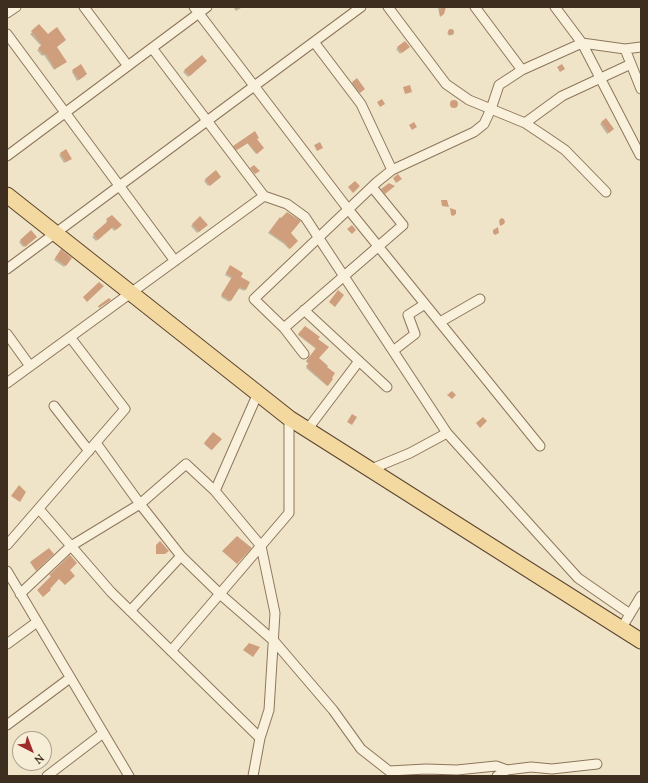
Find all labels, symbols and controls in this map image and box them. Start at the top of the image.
north arrow [12,731,52,771]
text: N [32,751,47,767]

